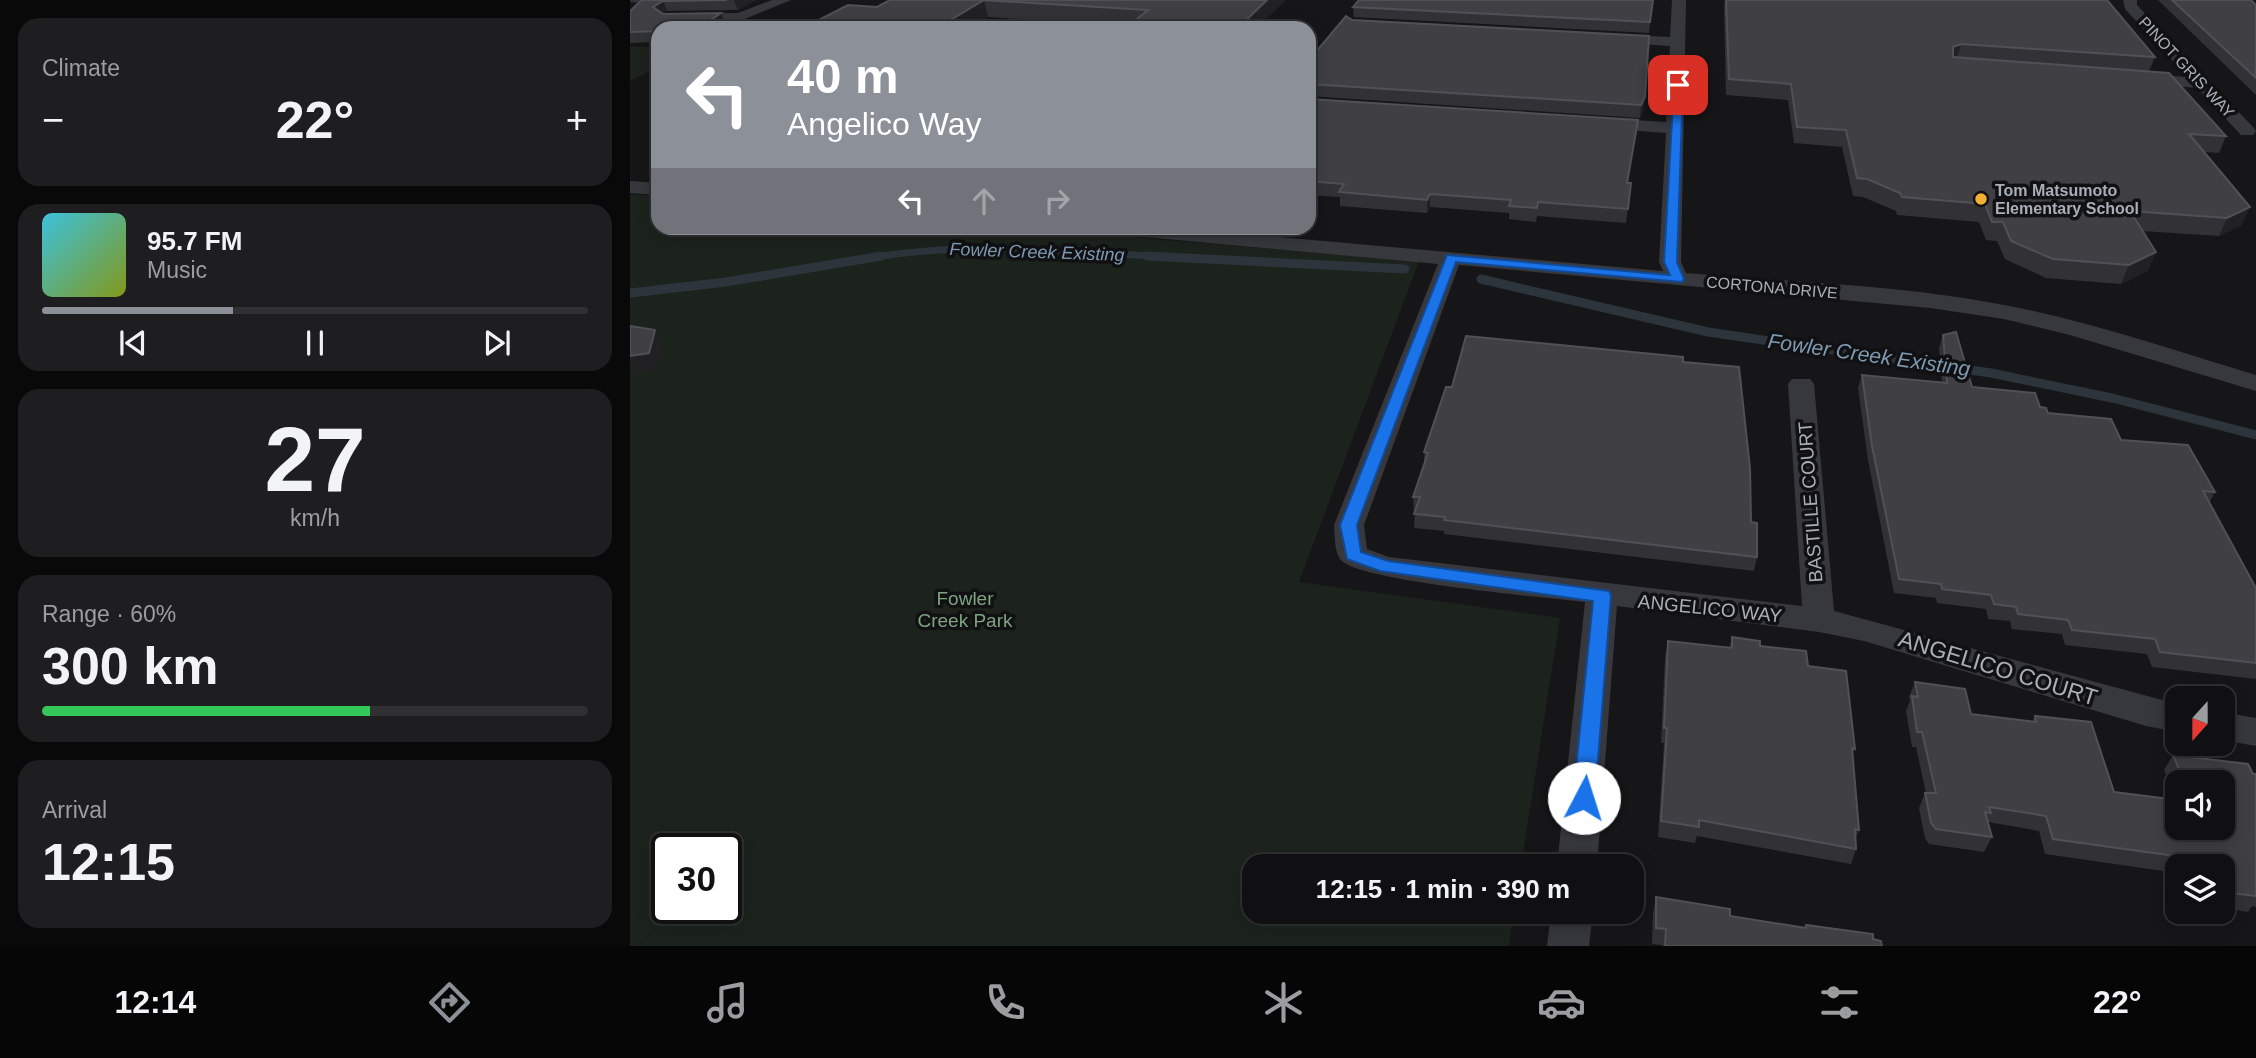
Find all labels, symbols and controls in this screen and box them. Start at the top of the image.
street label: PINOT GRIS WAY [2136,14,2238,121]
icon: left [672,49,763,140]
text: 40 m [787,49,899,103]
text: Climate [42,55,120,81]
pin [1648,55,1708,115]
icon: arrive [1659,66,1697,104]
text: 22° [276,91,354,149]
text: − [42,99,64,141]
text: + [566,99,588,141]
text: Angelico Way [787,106,981,142]
icon: left [892,182,930,220]
icon: ahead [965,182,1003,220]
icon: right [1038,182,1076,220]
place label: Tom Matsumoto Elementary School [1995,182,2139,217]
marker: Tom Matsumoto Elementary School [1973,191,1989,207]
text: 95.7 FM [147,226,242,256]
water label: Fowler Creek Existing [949,239,1125,265]
text: Music [147,257,207,283]
street label: CORTONA DRIVE [1706,273,1838,302]
icon: previous [114,324,152,362]
icon: pause [296,324,334,362]
icon: next [478,324,516,362]
water label: Fowler Creek Existing [1766,329,1972,380]
text: 27 [264,409,366,510]
street label: BASTILLE COURT [1794,420,1827,583]
text: km/h [290,505,340,531]
park label: Fowler Creek Park [917,588,1013,631]
street label: ANGELICO WAY [1637,590,1783,627]
text: Range · 60% [42,601,176,627]
street label: ANGELICO COURT [1895,625,2101,711]
text: 300 km [42,637,218,695]
north arrow [2165,686,2235,756]
map controls [2165,686,2235,924]
position arrow [1547,761,1621,835]
button: sound [2165,770,2235,840]
text: Arrival [42,797,107,823]
text: 12:15 [42,833,175,891]
speed limit sign: 30 [651,833,742,924]
button: layers [2165,854,2235,924]
text: 12:15 · 1 min · 390 m [1316,874,1570,904]
icon: directions [425,978,474,1027]
icon: music [703,978,752,1027]
icon: phone [981,978,1030,1027]
icon: climate [1259,978,1308,1027]
icon: car [1537,978,1586,1027]
icon: filters [1815,978,1864,1027]
text: 12:14 [114,984,196,1020]
text: 22° [2093,984,2142,1020]

